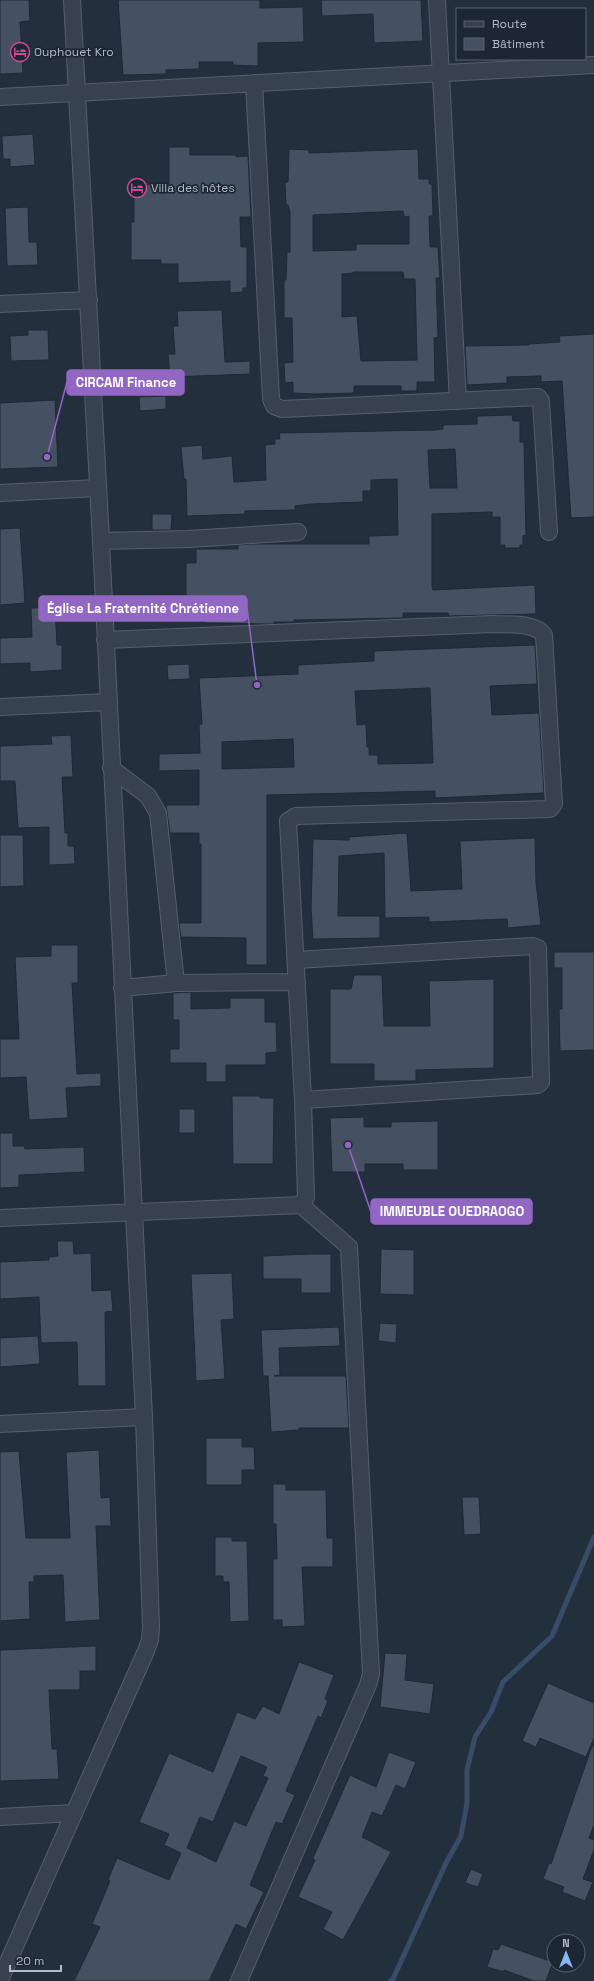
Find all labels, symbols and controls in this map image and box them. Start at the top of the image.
legend [456,8,586,60]
text: Route [492,16,527,32]
text: Bâtiment [492,36,545,52]
hotel icon: Ouphouet Kro [9,41,31,63]
place label: Ouphouet Kro [34,44,114,60]
hotel icon: Villa des hôtes [126,177,148,199]
place label: Villa des hôtes [151,180,235,196]
callout: CIRCAM Finance [67,370,184,395]
text: CIRCAM Finance [76,374,176,391]
callout: Église La Fraternité Chrétienne [39,596,247,621]
text: Église La Fraternité Chrétienne [47,600,239,617]
callout: IMMEUBLE OUEDRAOGO [371,1199,532,1224]
text: IMMEUBLE OUEDRAOGO [380,1203,524,1220]
north arrow [546,1933,586,1973]
text: N [562,1936,570,1950]
scale bar [10,1947,61,1973]
text: 20 m [16,1953,44,1969]

